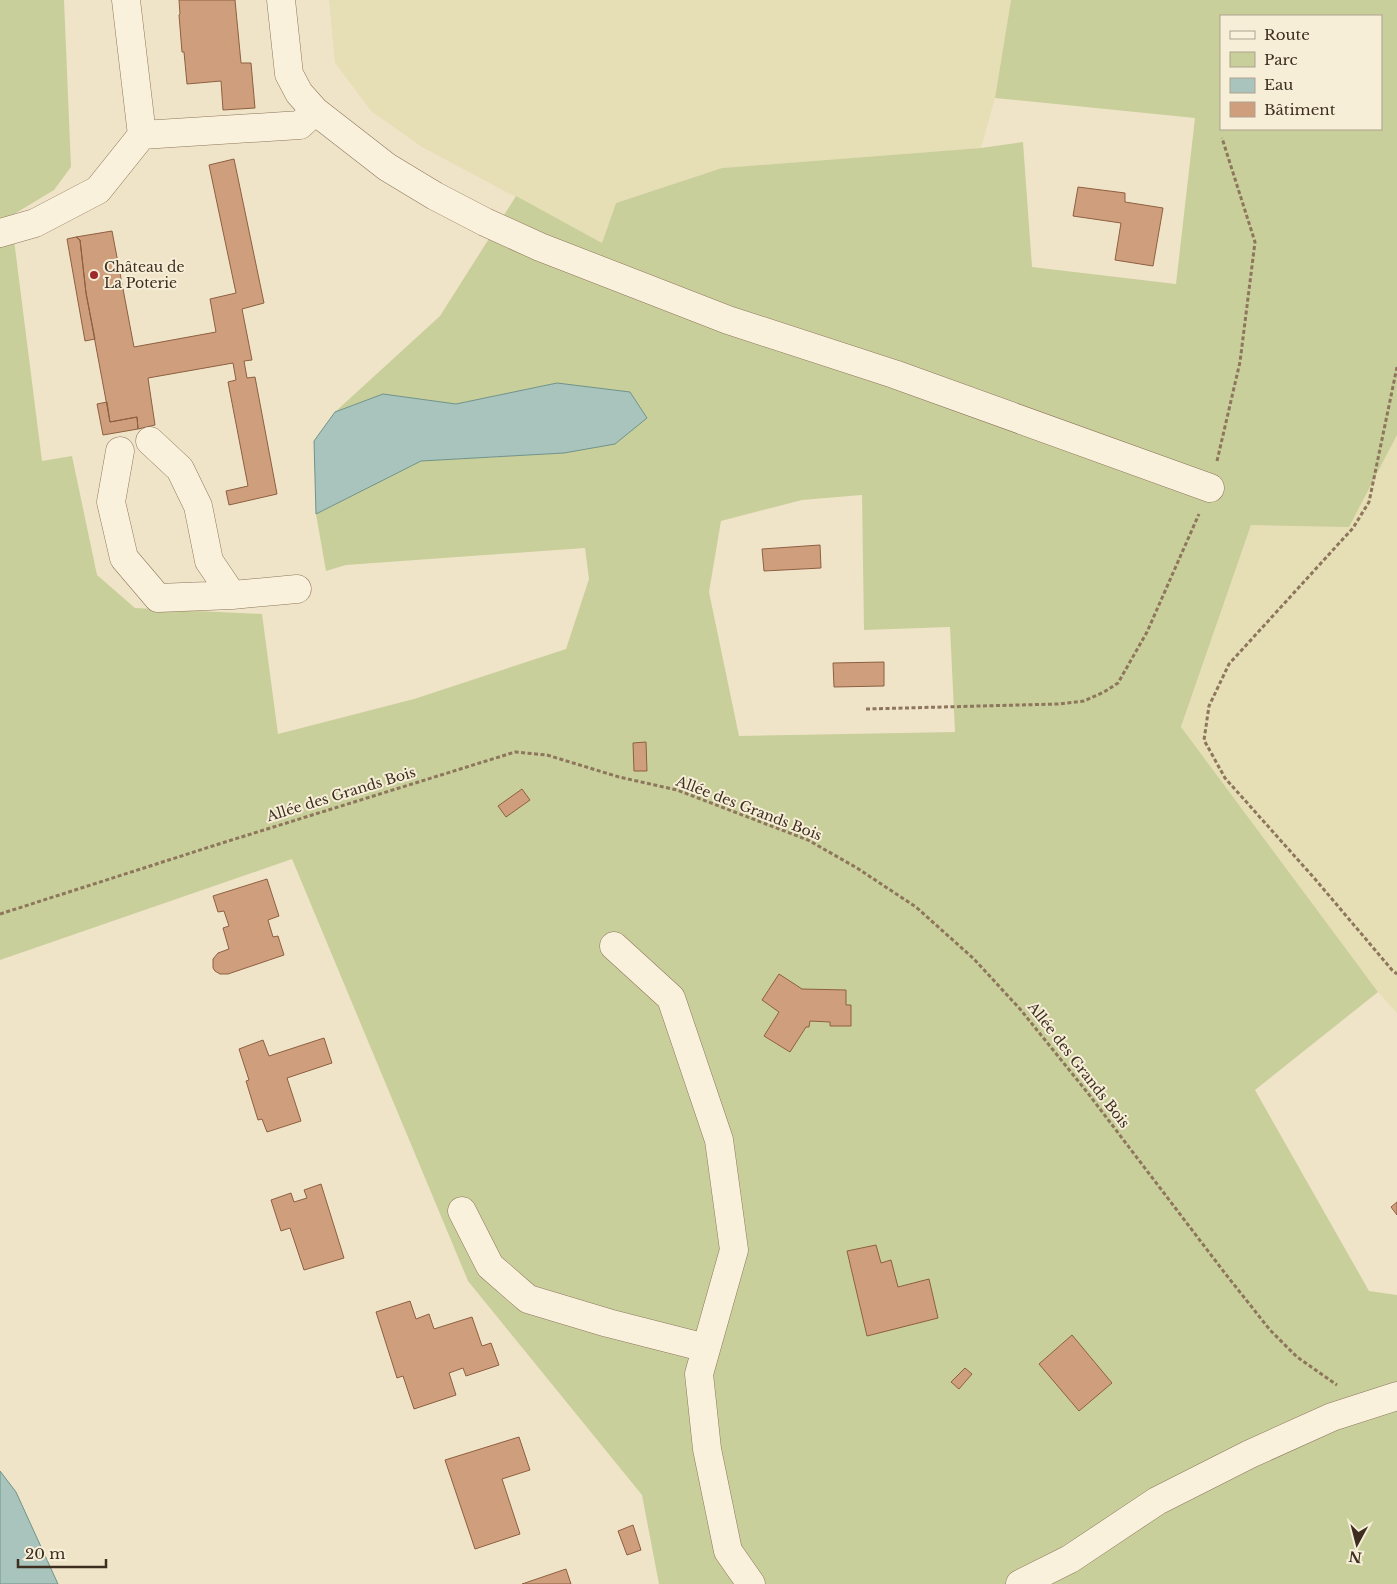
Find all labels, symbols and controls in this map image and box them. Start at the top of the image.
legend [1220,15,1382,130]
text: Route [1264,25,1310,44]
text: Parc [1264,50,1297,69]
text: Eau [1264,75,1293,94]
text: Bâtiment [1264,100,1336,119]
place label: Château de La Poterie [104,258,185,292]
marker: Château de La Poterie [88,269,100,281]
street label: Allée des Grands Bois [263,763,418,826]
street label: Allée des Grands Bois [673,771,825,844]
street label: Allée des Grands Bois [1024,998,1134,1132]
north arrow [1332,1519,1382,1569]
scale bar [18,1536,105,1568]
text: 20 m [25,1544,65,1563]
text: N [1348,1547,1363,1567]

